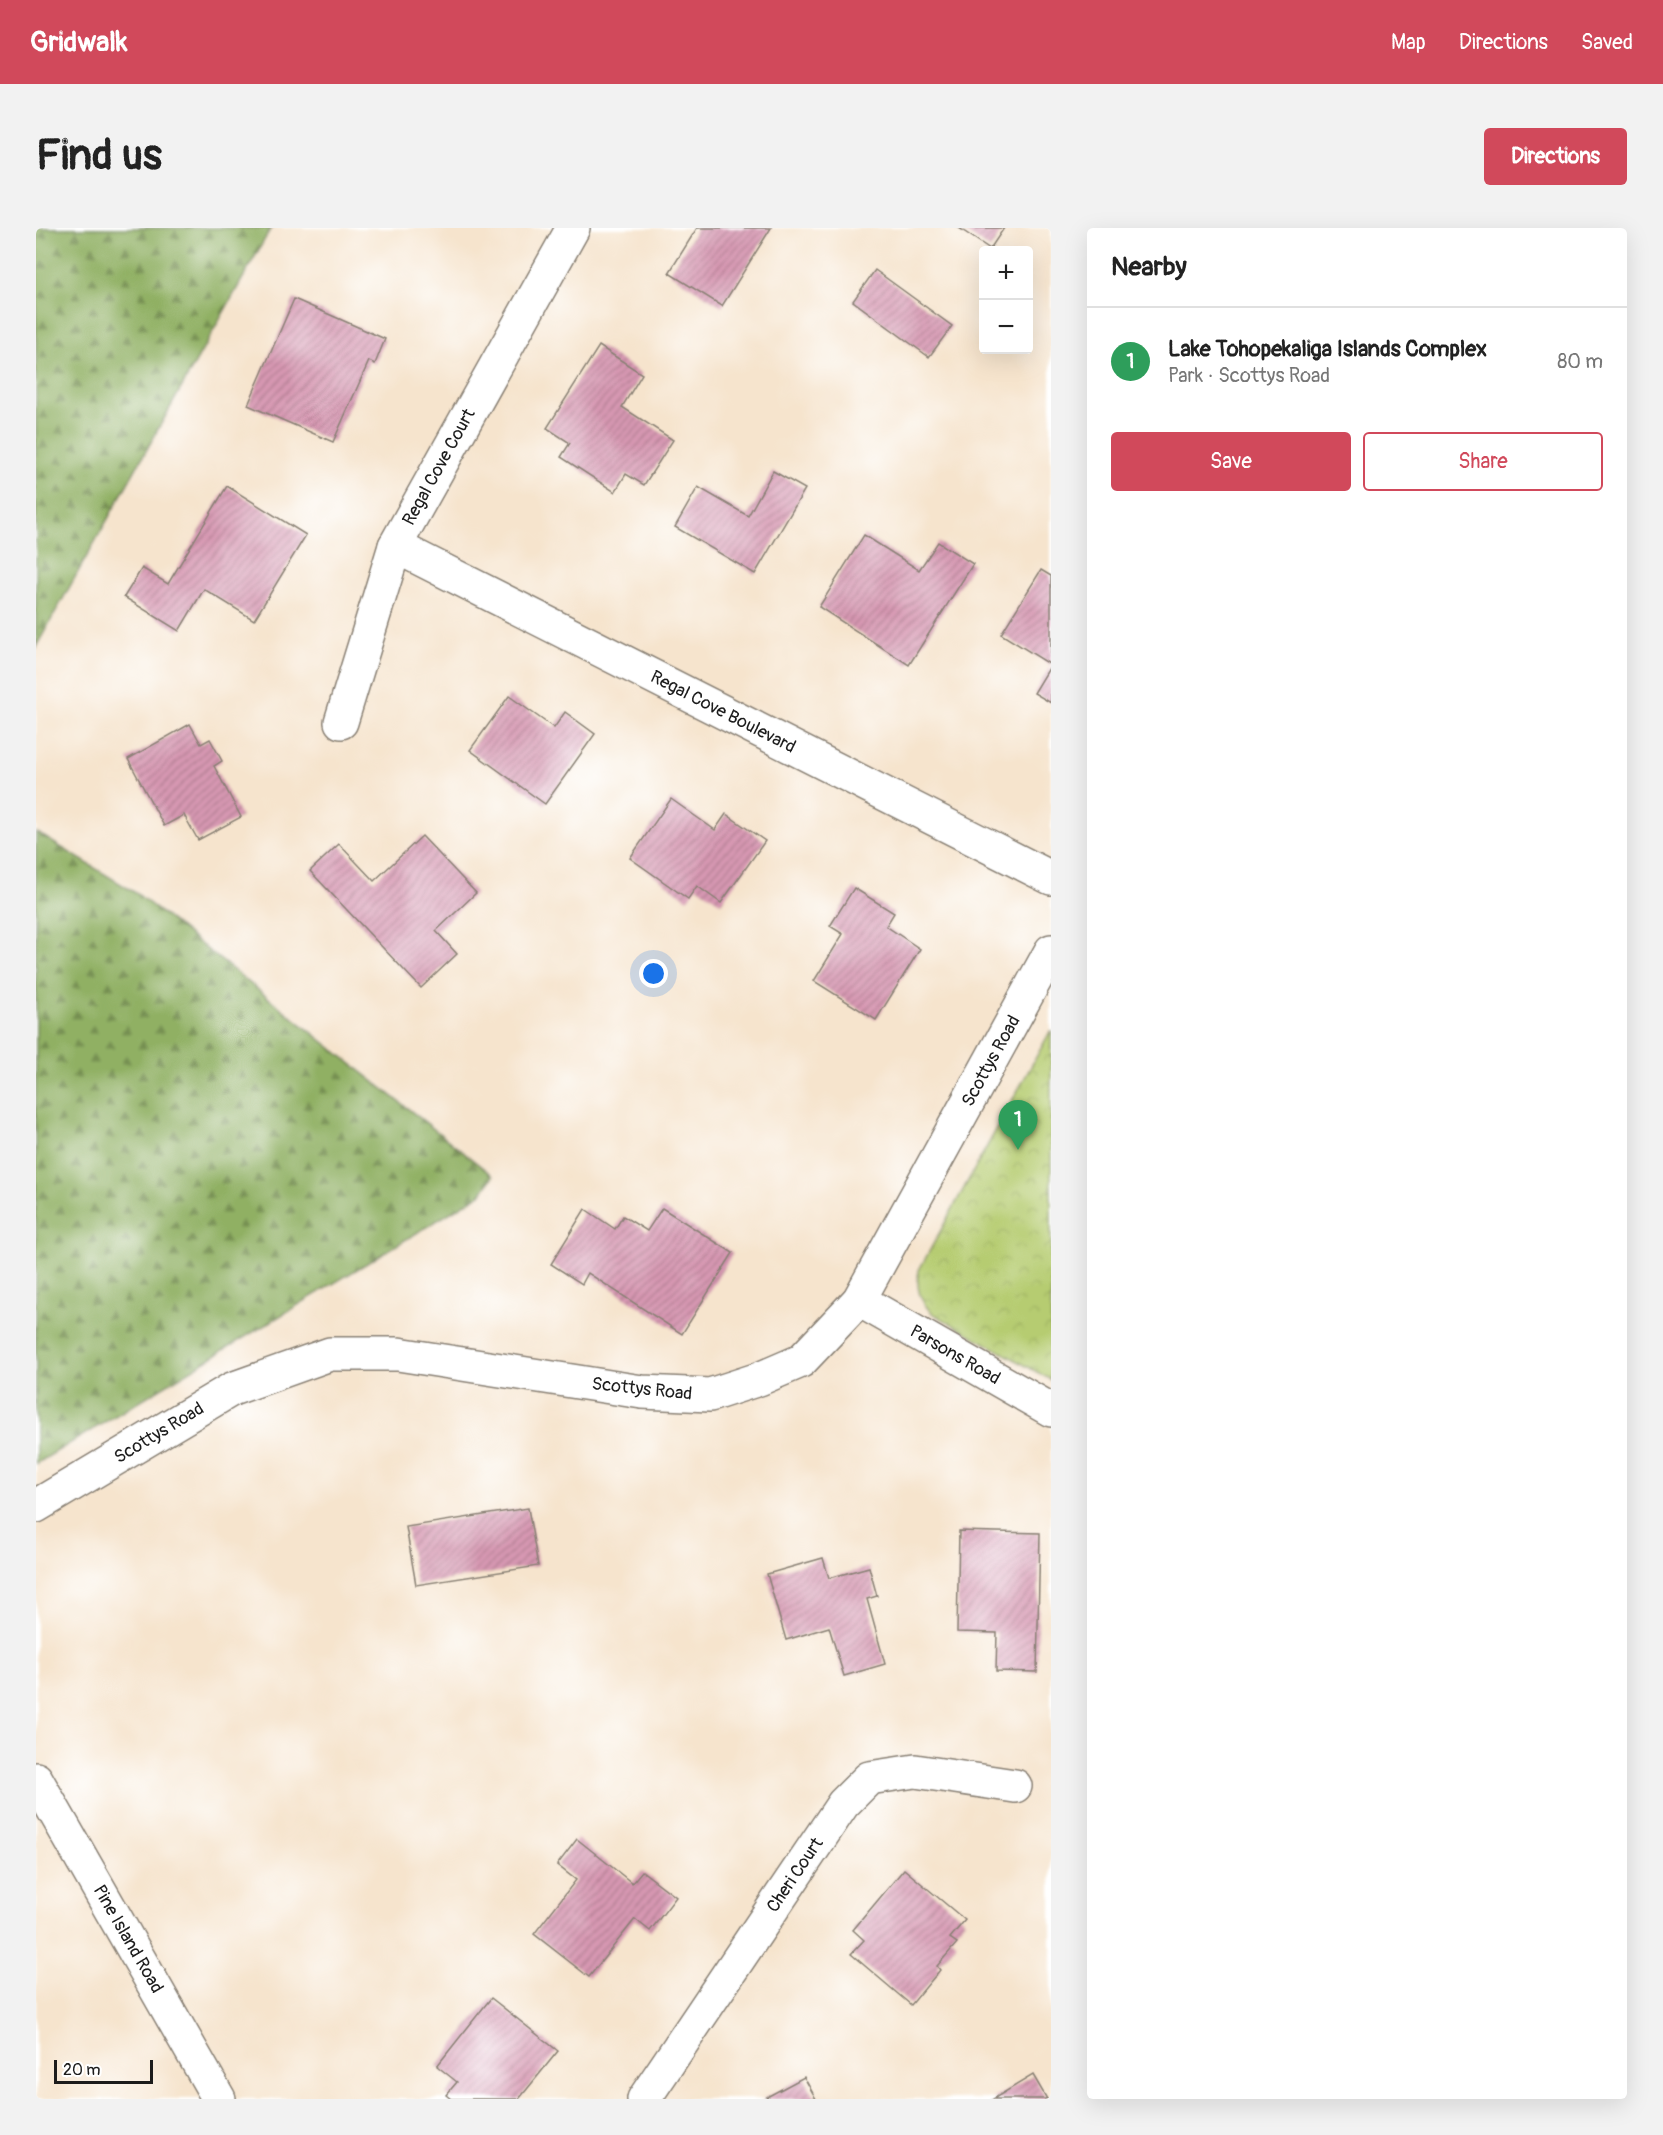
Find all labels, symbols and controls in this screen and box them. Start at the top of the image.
text: Gridwalk [30,25,128,60]
text: Map [1391,29,1426,56]
text: Directions [1459,29,1548,56]
text: Saved [1581,29,1633,56]
button: Directions [1484,128,1627,185]
text: Find us [36,130,162,182]
map controls [979,246,1033,354]
button: + [979,246,1033,300]
text: Nearby [1111,251,1187,283]
button: − [979,300,1033,354]
text: Lake Tohopekaliga Islands Complex [1168,335,1487,363]
text: 1 [1127,349,1134,374]
text: 80 m [1557,349,1603,374]
text: Park · Scottys Road [1168,363,1330,388]
street label: Regal Cove Court [397,404,481,529]
button: Save [1111,432,1351,491]
button: Share [1363,432,1603,491]
street label: Regal Cove Boulevard [647,665,799,759]
your location [639,959,668,988]
street label: Scottys Road [957,1011,1025,1111]
pin: 1 [998,1100,1038,1150]
street label: Parsons Road [906,1320,1004,1390]
street label: Scottys Road [591,1372,693,1406]
street label: Scottys Road [110,1397,208,1469]
street label: Cheri Court [762,1833,829,1917]
street label: Pine Island Road [88,1881,168,1997]
scale bar [54,2057,153,2084]
text: 20 m [63,2060,101,2080]

